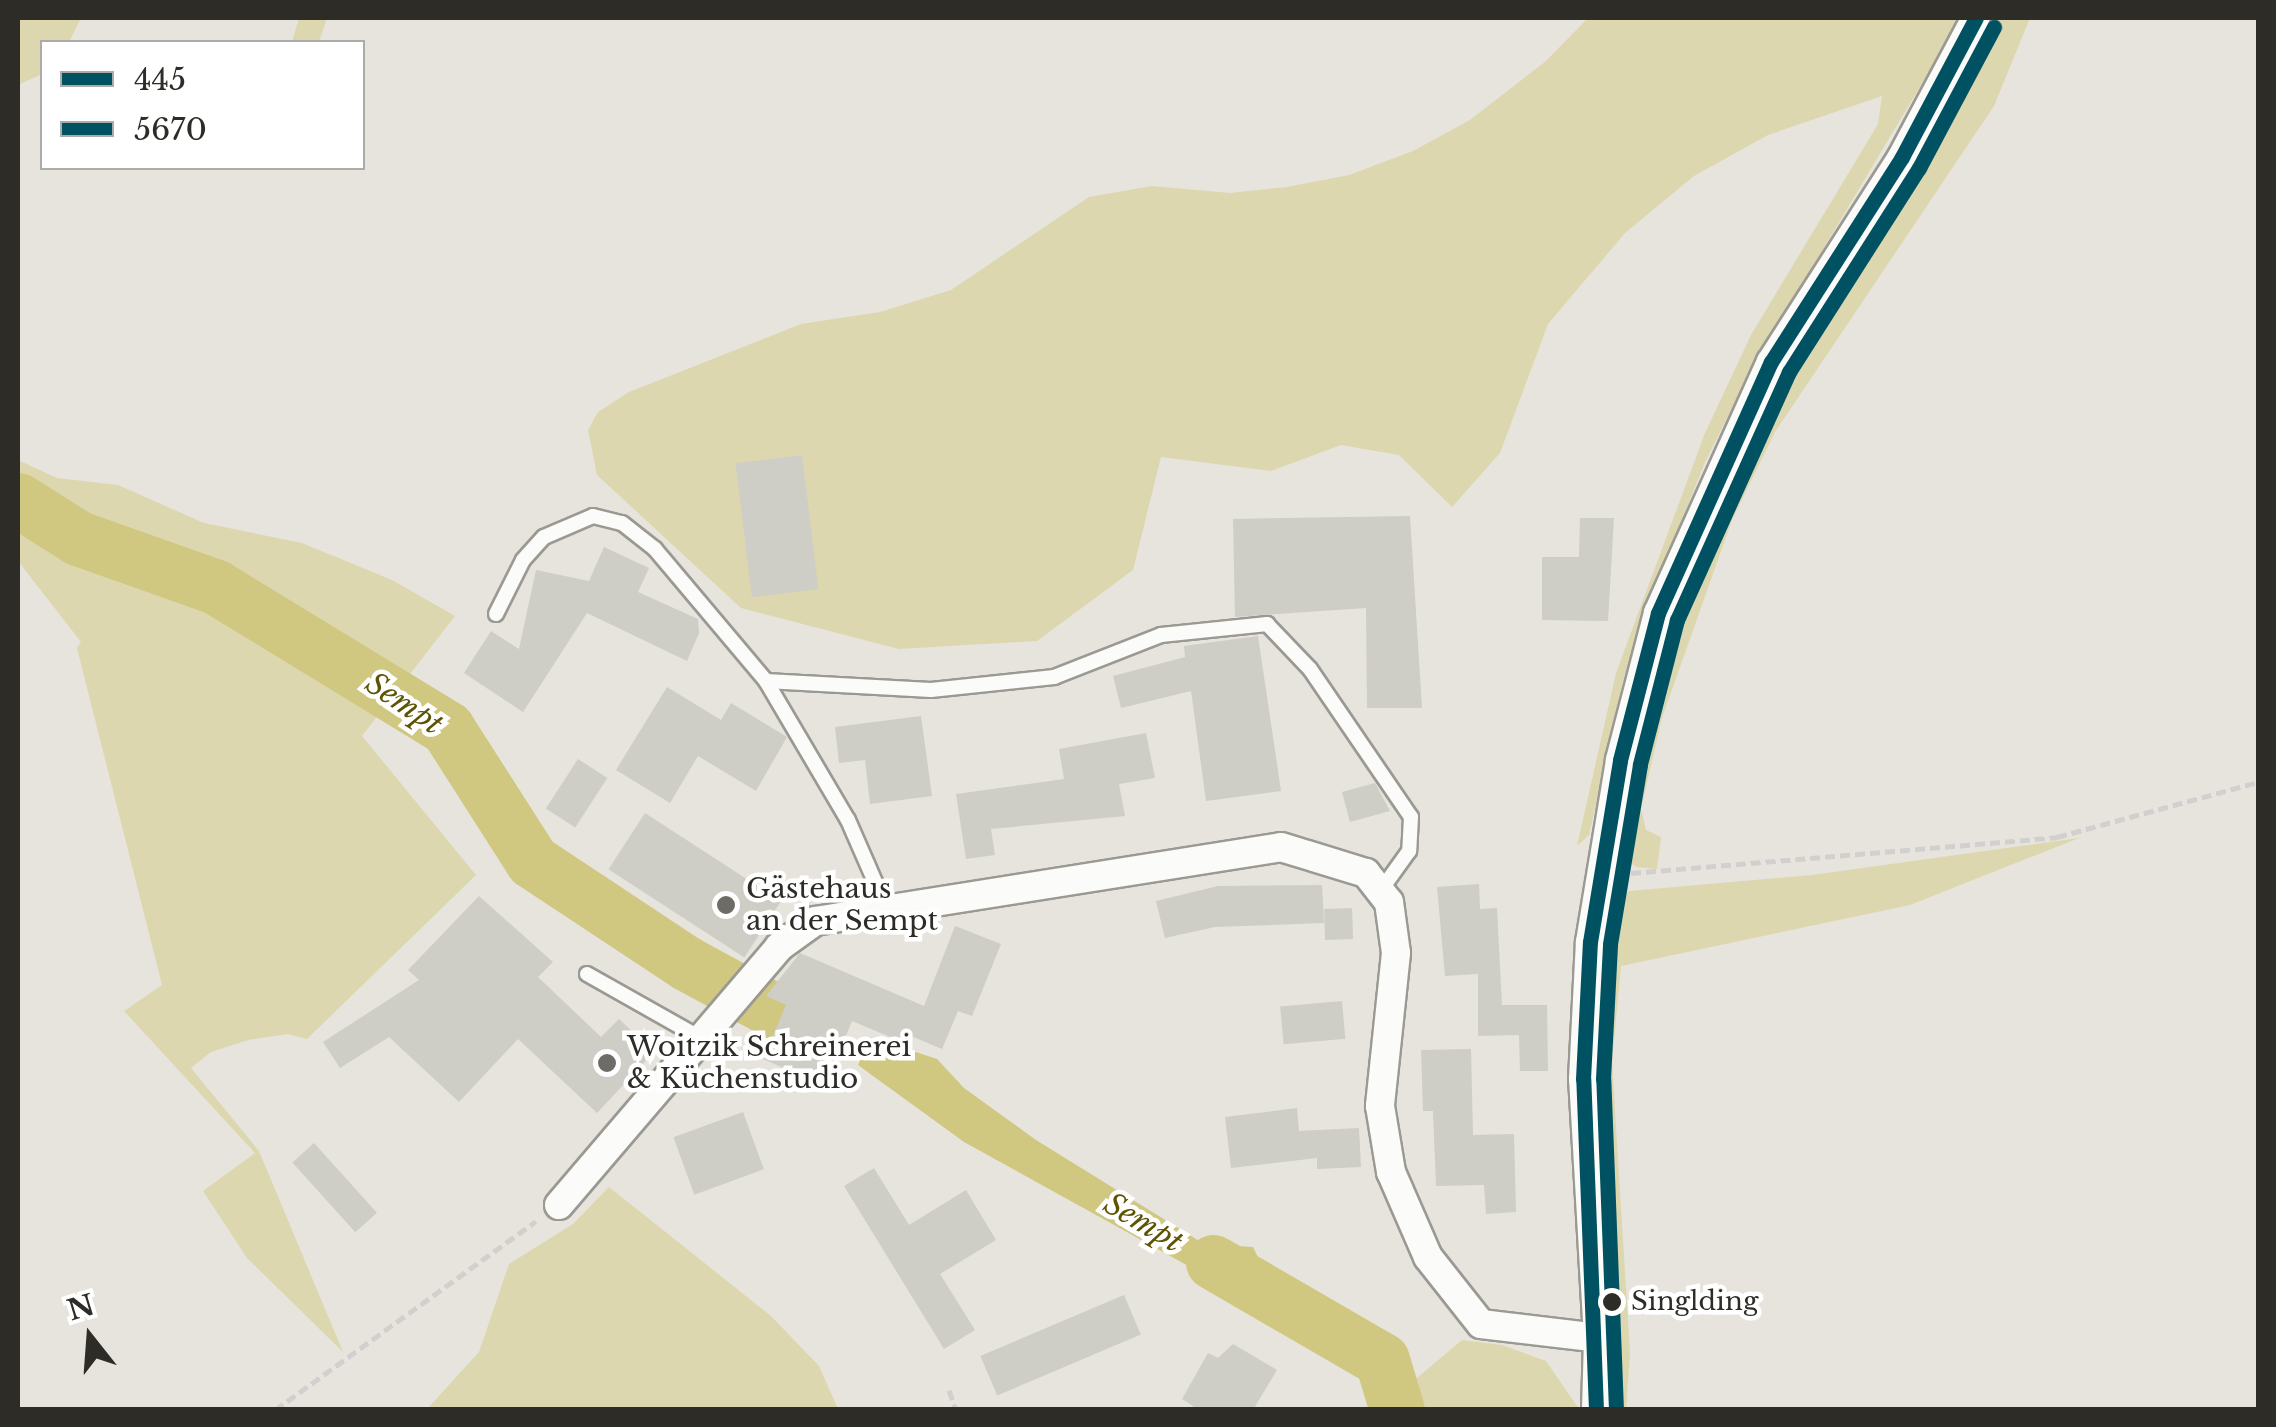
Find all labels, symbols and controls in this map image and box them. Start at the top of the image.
legend [40,40,365,170]
text: 445 [134,61,186,98]
text: 5670 [134,111,207,148]
water label: Sempt [359,665,449,743]
place label: Gästehaus an der Sempt [746,872,939,938]
marker: Gästehaus an der Sempt [715,894,737,916]
place label: Woitzik Schreinerei & Küchenstudio [627,1030,912,1096]
marker: Woitzik Schreinerei & Küchenstudio [596,1052,618,1074]
water label: Sempt [1097,1186,1189,1260]
place label: Singlding [1631,1286,1758,1318]
north arrow [40,1287,140,1387]
text: N [63,1287,99,1328]
marker: Singlding [1602,1292,1622,1312]

